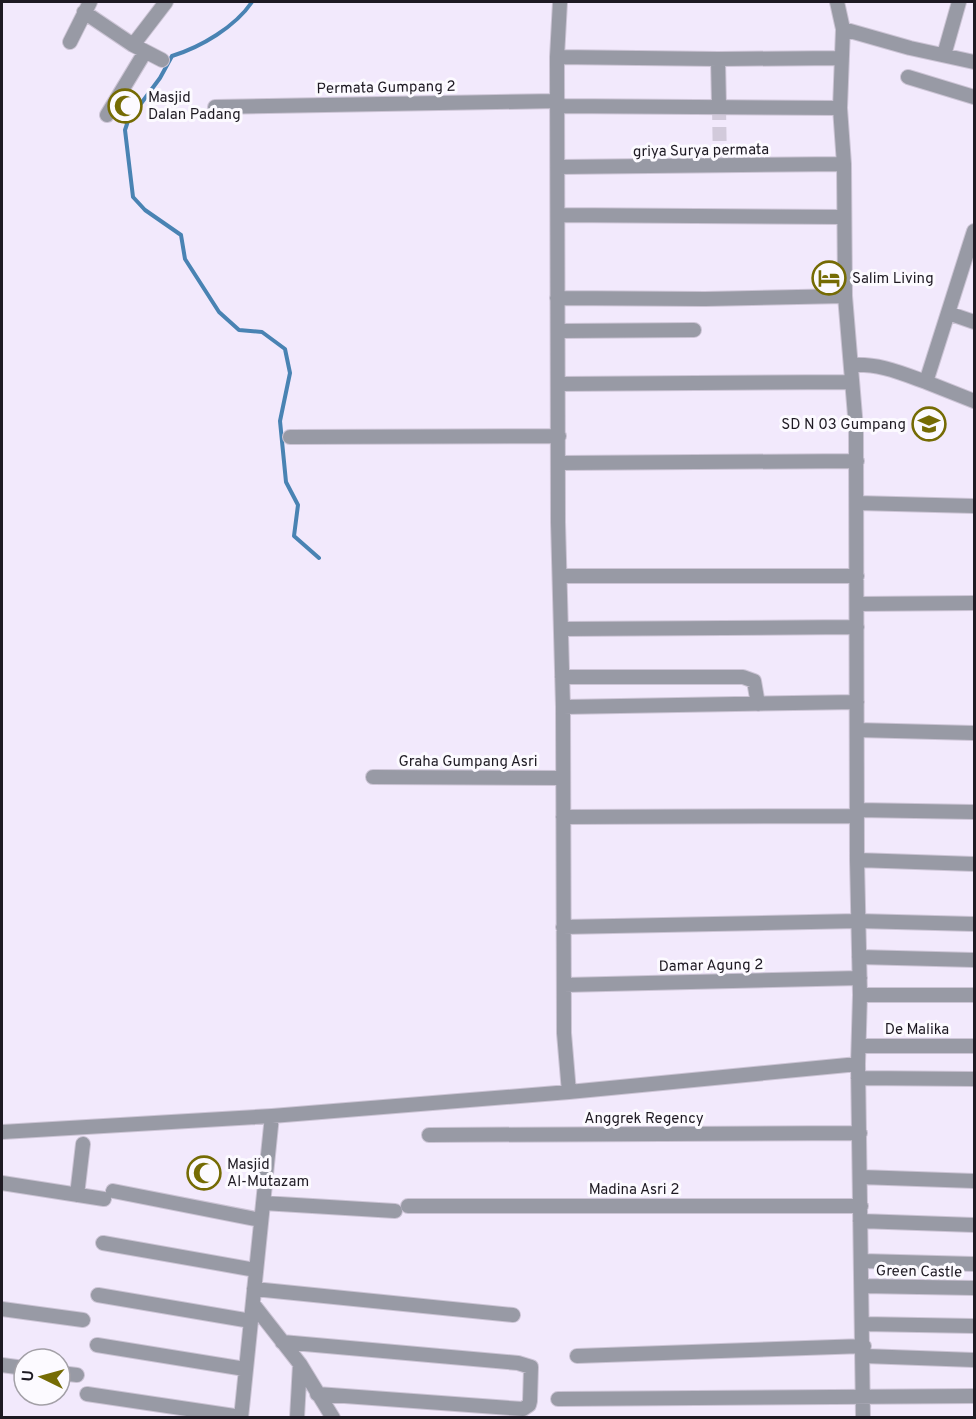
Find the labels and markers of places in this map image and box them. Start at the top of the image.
mosque icon: Masjid Dalan Padang [107,88,143,124]
place label: Masjid Dalan Padang [148,89,241,125]
hotel icon: Salim Living [811,260,847,296]
place label: Salim Living [852,270,934,289]
school or university icon: SD N 03 Gumpang [911,406,947,442]
place label: SD N 03 Gumpang [781,416,906,435]
mosque icon: Masjid Al-Mutazam [186,1155,222,1191]
place label: Masjid Al-Mutazam [227,1156,309,1192]

